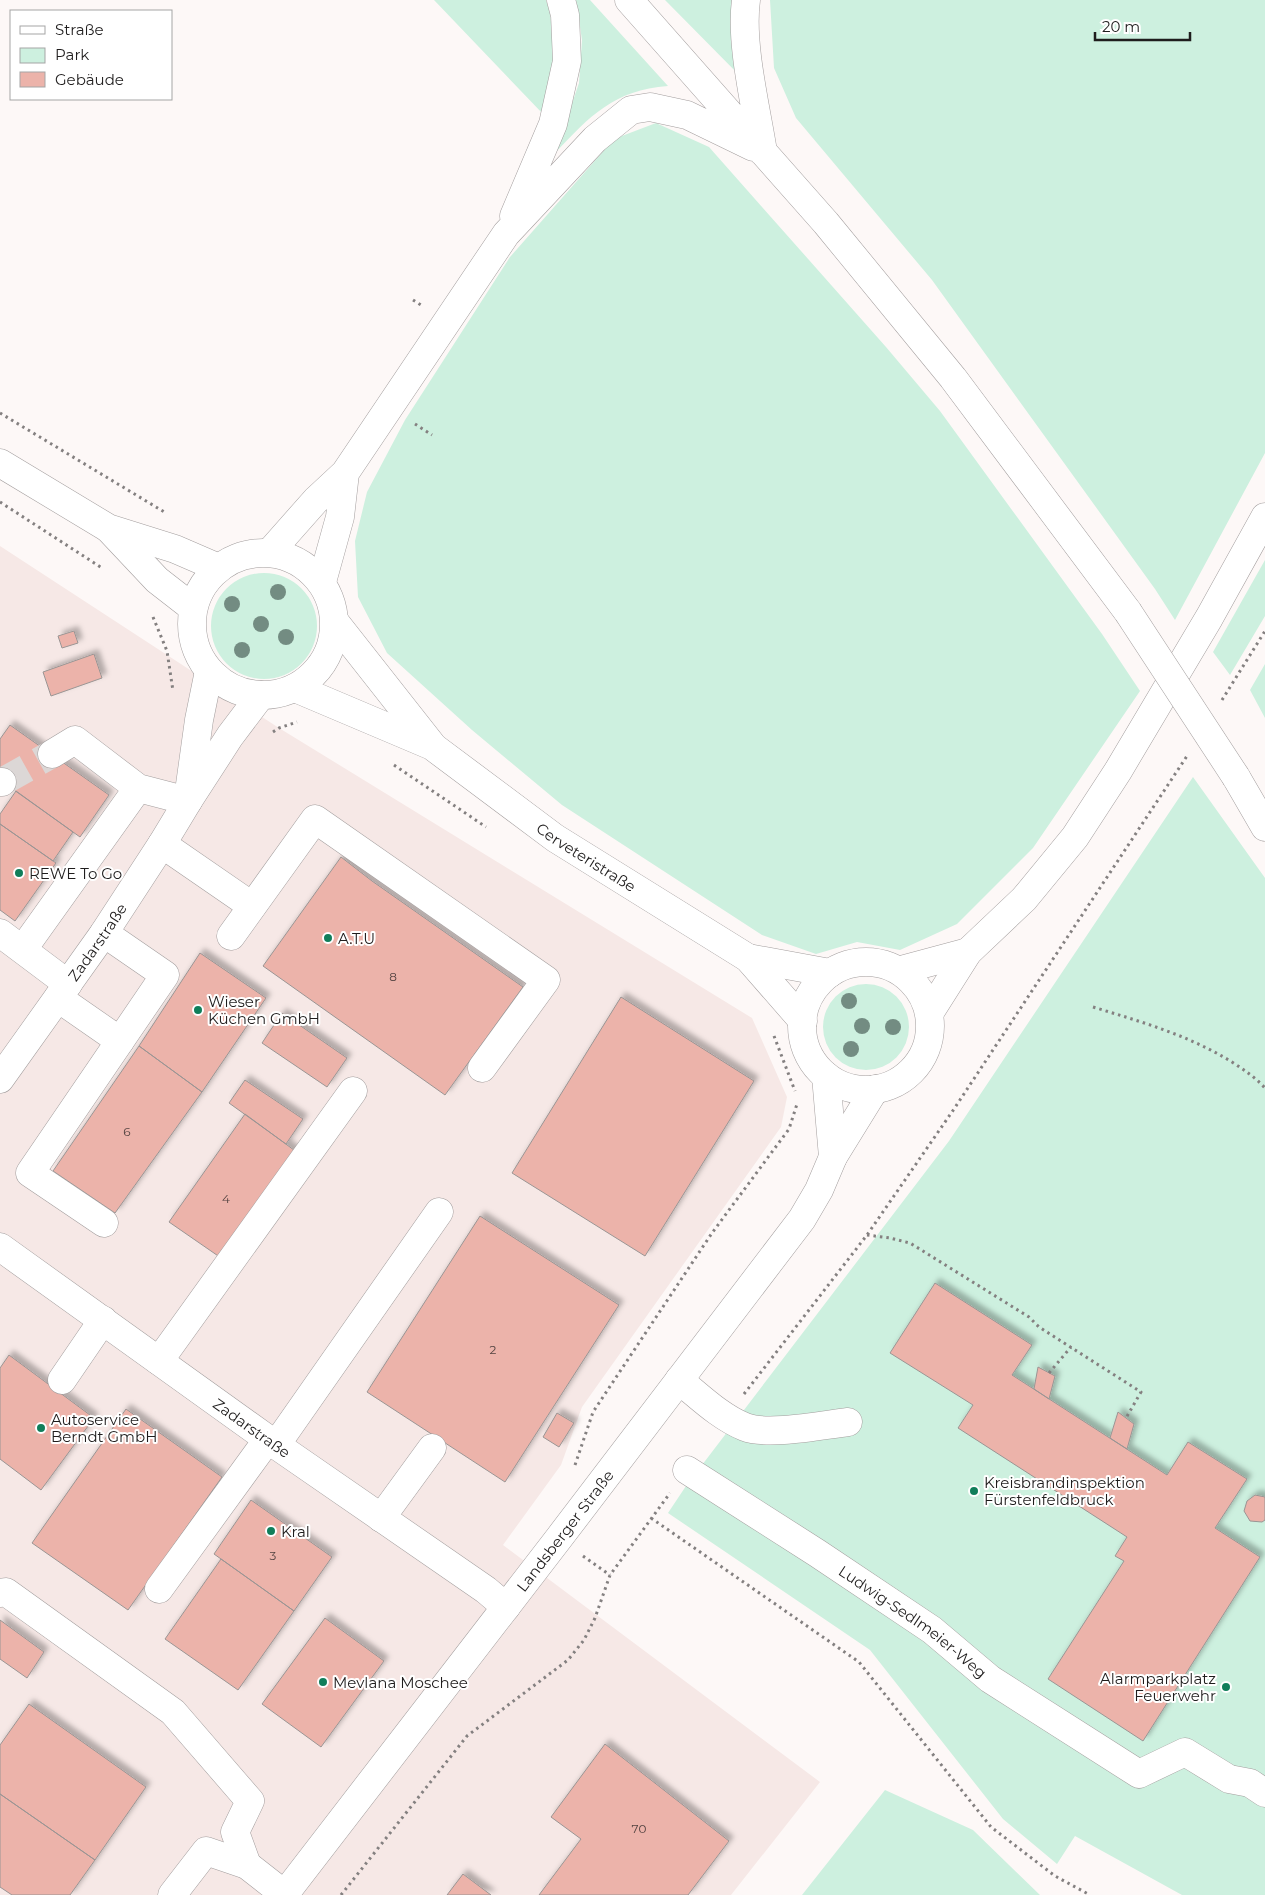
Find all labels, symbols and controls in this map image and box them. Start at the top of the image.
legend [10,10,172,100]
scale bar [1095,10,1190,42]
text: 20 m [1102,17,1140,36]
text: Straße [55,20,104,39]
text: Park [55,45,89,64]
text: Gebäude [55,70,124,89]
street label: Cerveteristraße [533,818,640,896]
place label: REWE To Go [29,864,122,883]
marker: REWE To Go [13,867,25,879]
street label: Zadarstraße [64,899,130,985]
place label: A.T.U [338,929,375,948]
marker: A.T.U [322,932,334,944]
house number: 8 [389,969,397,984]
place label: Wieser Küchen GmbH [208,992,320,1028]
marker: Wieser Küchen GmbH [192,1004,204,1016]
house number: 6 [123,1124,131,1139]
house number: 4 [222,1191,230,1206]
house number: 2 [490,1342,497,1357]
street label: Zadarstraße [210,1394,294,1462]
place label: Autoservice Berndt GmbH [51,1410,157,1446]
marker: Autoservice Berndt GmbH [35,1422,47,1434]
street label: Landsberger Straße [512,1466,617,1595]
place label: Kreisbrandinspektion Fürstenfeldbruck [984,1473,1145,1509]
marker: Kreisbrandinspektion Fürstenfeldbruck [968,1485,980,1497]
place label: Kral [281,1522,310,1541]
marker: Kral [265,1525,277,1537]
house number: 3 [270,1548,277,1563]
street label: Ludwig-Sedlmeier-Weg [835,1561,991,1682]
place label: Alarmparkplatz Feuerwehr [1100,1669,1216,1705]
place label: Mevlana Moschee [333,1673,468,1692]
marker: Mevlana Moschee [317,1676,329,1688]
marker: Alarmparkplatz Feuerwehr [1220,1681,1232,1693]
house number: 70 [632,1821,646,1836]

